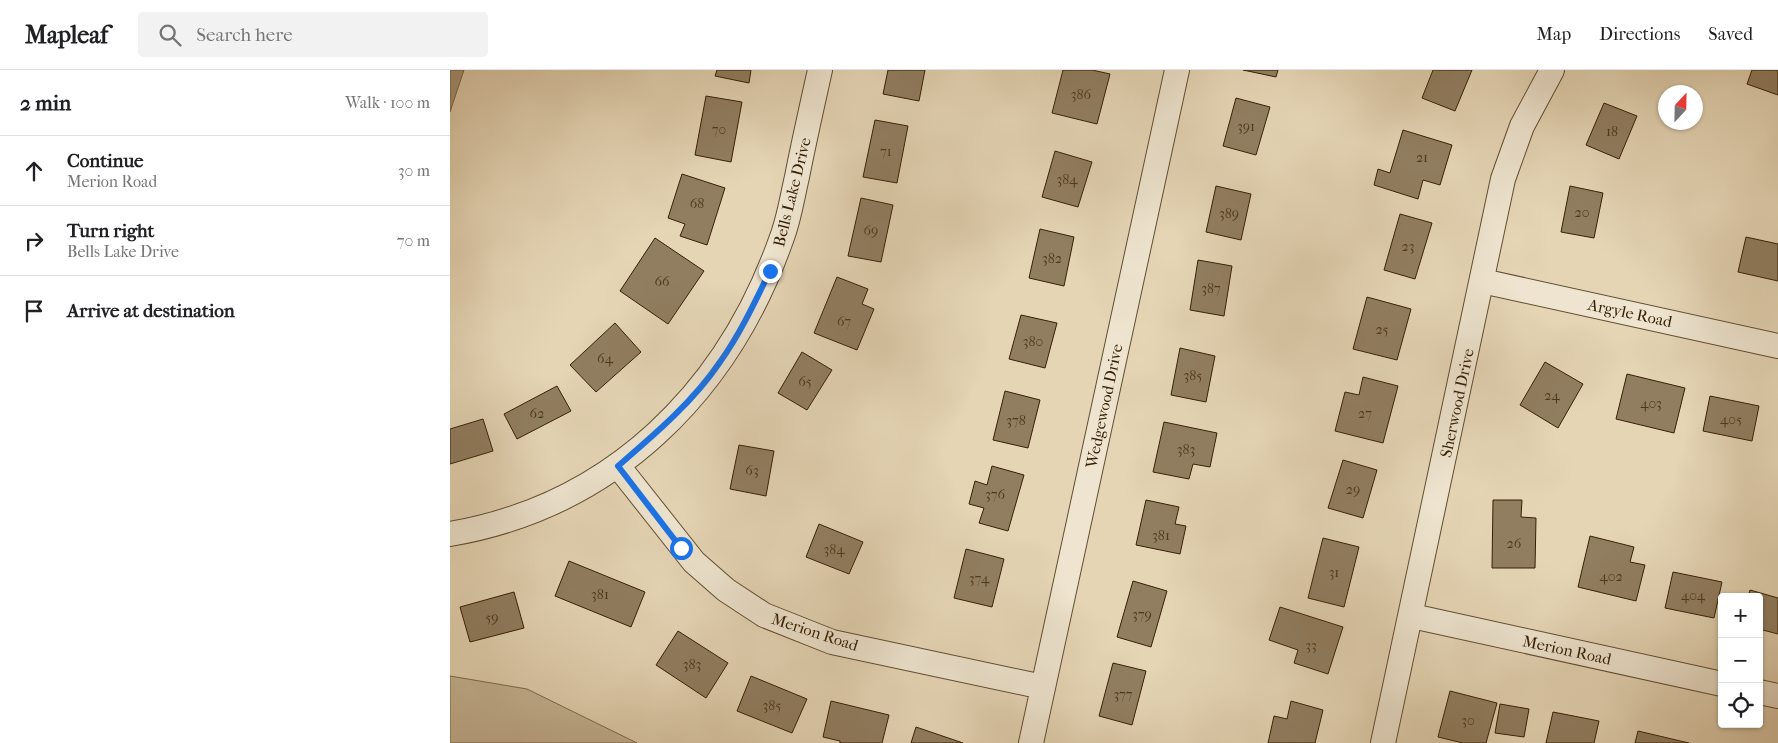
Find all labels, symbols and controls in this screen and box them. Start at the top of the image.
search box [138,12,488,57]
text: Mapleaf [25,21,108,49]
icon: search [156,21,184,49]
text: Search here [196,24,293,46]
text: Map [1537,24,1571,45]
text: Directions [1599,24,1680,45]
text: Saved [1708,24,1753,45]
north arrow [1658,85,1703,130]
house number: 386 [1071,86,1092,103]
text: 2 min [20,91,71,115]
text: Walk · 100 m [345,93,430,112]
house number: 391 [1237,118,1255,135]
house number: 70 [712,121,726,138]
house number: 18 [1606,123,1618,140]
street label: Bells Lake Drive [769,135,815,249]
house number: 71 [880,143,892,160]
house number: 21 [1416,149,1428,166]
text: Continue [67,150,143,172]
icon: ahead [20,157,48,185]
text: 30 m [398,161,430,180]
house number: 384 [1057,171,1078,188]
text: Merion Road [67,172,157,191]
house number: 68 [690,195,704,212]
house number: 20 [1575,204,1589,221]
house number: 389 [1219,205,1239,222]
text: Turn right [67,220,154,242]
house number: 69 [864,222,878,239]
icon: right [20,227,48,255]
text: 70 m [397,231,430,250]
house number: 23 [1402,238,1414,255]
text: Bells Lake Drive [67,242,179,261]
house number: 382 [1042,250,1062,267]
route end [759,260,782,283]
house number: 66 [654,273,670,290]
house number: 387 [1201,280,1221,297]
street label: Argyle Road [1585,295,1674,331]
icon: arrive [20,297,48,325]
text: Arrive at destination [67,300,235,322]
house number: 67 [837,313,851,330]
house number: 25 [1375,321,1389,338]
house number: 380 [1023,333,1043,350]
street label: Wedgewood Drive [1081,342,1126,471]
street label: Sherwood Drive [1436,347,1478,459]
house number: 64 [597,350,614,367]
house number: 385 [1184,367,1202,384]
house number: 65 [798,373,812,390]
house number: 24 [1544,387,1560,404]
house number: 403 [1640,395,1662,412]
house number: 62 [530,405,544,422]
house number: 27 [1358,405,1372,422]
house number: 405 [1720,411,1742,428]
house number: 378 [1006,412,1026,429]
house number: 383 [1177,441,1195,458]
house number: 63 [745,462,759,479]
house number: 29 [1346,481,1360,498]
house number: 376 [985,486,1005,503]
house number: 381 [1152,527,1170,544]
house number: 26 [1507,535,1522,552]
route start [670,537,693,560]
house number: 384 [824,541,845,558]
house number: 31 [1329,564,1339,581]
house number: 402 [1599,568,1623,585]
house number: 374 [969,570,990,587]
house number: 381 [591,586,609,603]
house number: 404 [1681,587,1706,604]
map controls [1718,593,1763,728]
button: + [1718,593,1763,638]
house number: 379 [1132,606,1152,623]
house number: 59 [485,609,499,626]
street label: Merion Road [769,609,861,655]
street label: Merion Road [1521,631,1613,669]
house number: 33 [1305,637,1317,654]
button: − [1718,638,1763,683]
house number: 383 [683,656,701,673]
button: locate [1718,683,1763,728]
house number: 377 [1113,686,1133,703]
house number: 385 [763,697,781,714]
house number: 30 [1461,712,1475,729]

